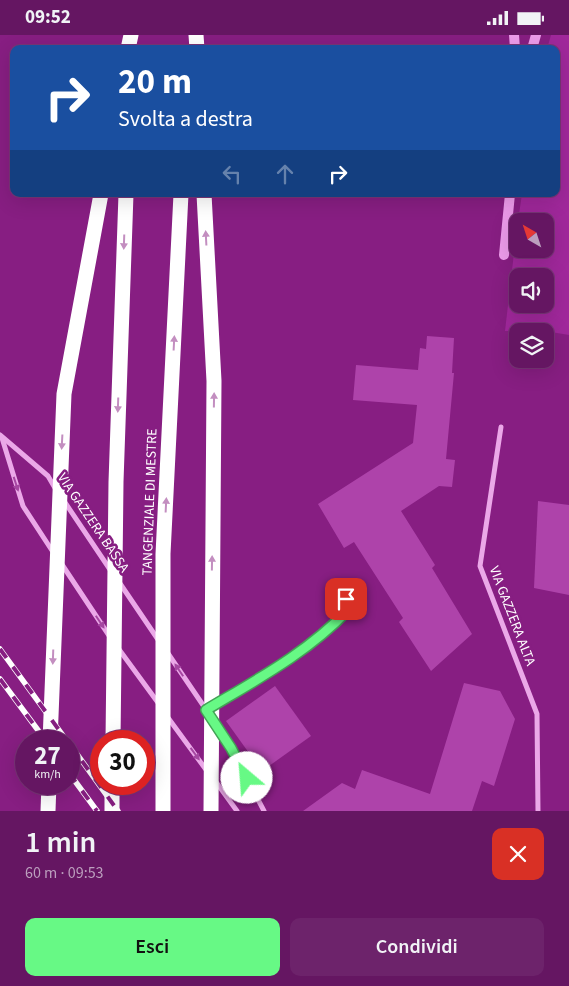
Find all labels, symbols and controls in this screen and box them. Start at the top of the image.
text: 09:52 [25,4,71,31]
text: 20 m [118,57,192,107]
icon: right [35,65,100,130]
text: Svolta a destra [118,103,253,135]
icon: left [218,160,246,188]
icon: ahead [271,160,299,188]
icon: right [324,160,352,188]
north arrow [509,213,554,257]
map controls [509,213,554,368]
one-way arrow [202,230,210,246]
one-way arrow [120,235,128,251]
button: sound [509,268,554,313]
button: layers [509,323,554,368]
one-way arrow [170,334,178,350]
one-way arrow [210,392,218,408]
one-way arrow [114,397,122,413]
street label: TANGENZIALE DI MESTRE [137,428,163,576]
one-way arrow [58,435,66,451]
street label: VIA GAZZERA BASSA [52,469,134,577]
one-way arrow [13,477,21,492]
one-way arrow [162,497,170,513]
one-way arrow [208,555,216,571]
street label: VIA GAZZERA ALTA [484,563,540,669]
pin [325,578,367,620]
icon: arrive [332,585,360,613]
one-way arrow [95,616,105,629]
one-way arrow [49,649,57,665]
one-way arrow [174,663,184,677]
speed limit sign: 30 [90,730,155,795]
text: 27 [34,738,61,774]
one-way arrow [190,747,200,761]
position arrow [220,751,272,803]
text: km/h [34,766,61,783]
text: 1 min [25,821,96,864]
button: close [492,828,544,880]
text: 60 m · 09:53 [25,862,104,884]
button: Esci [25,918,280,976]
button: Condividi [290,918,544,976]

